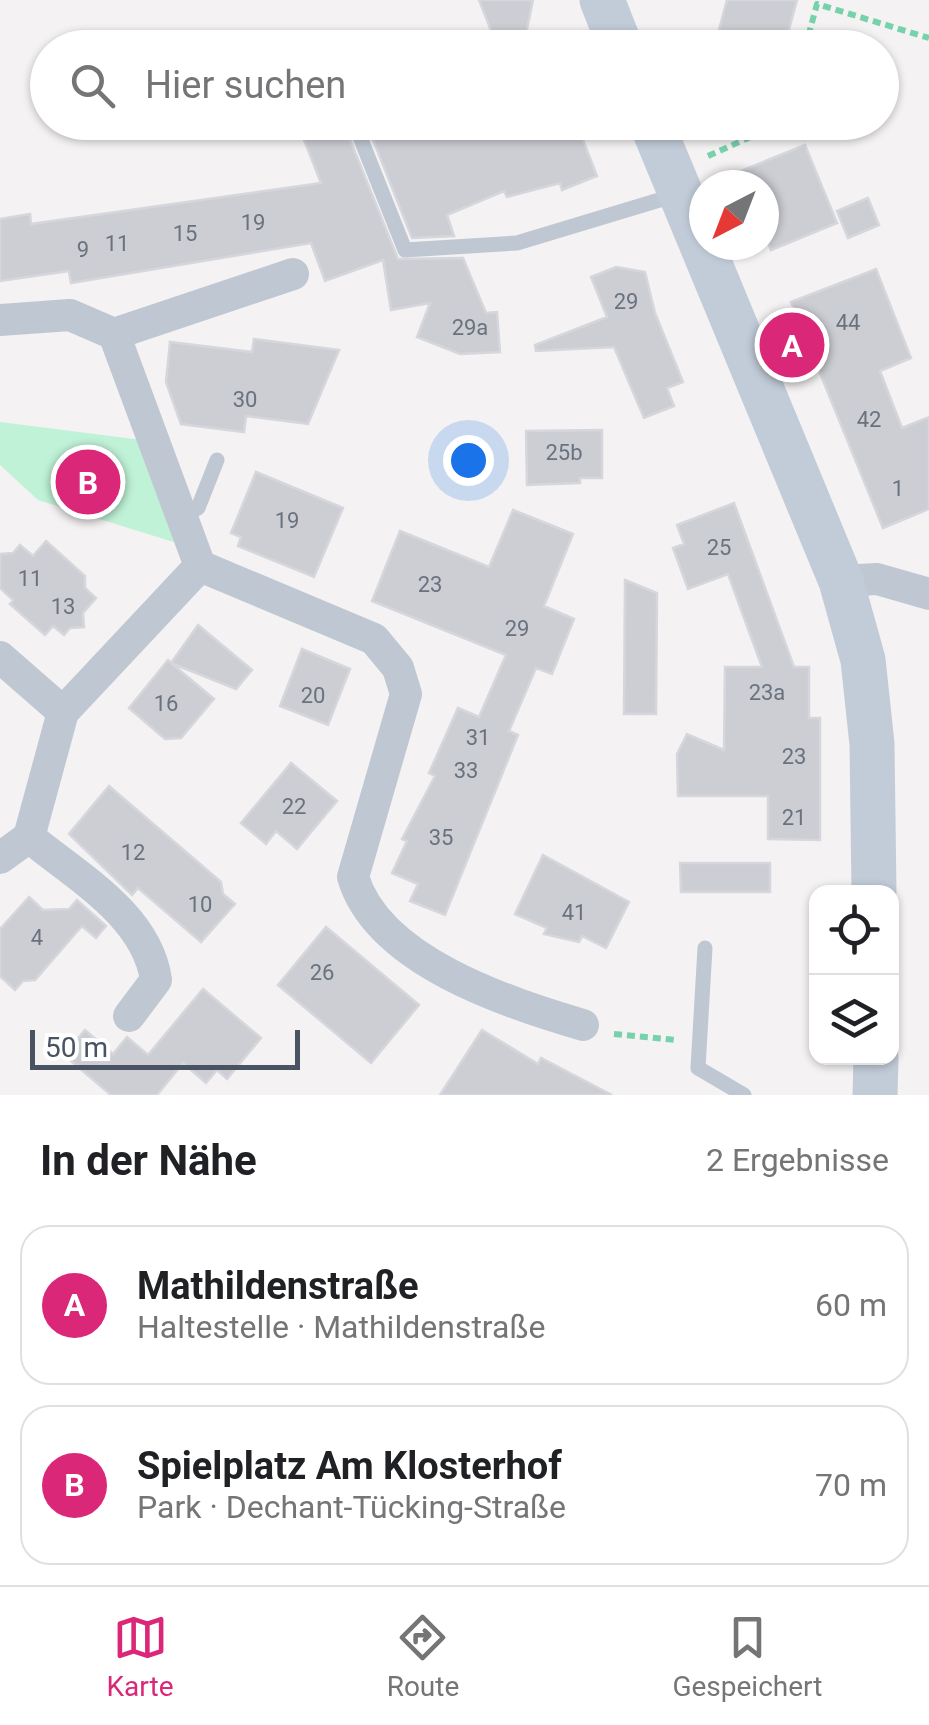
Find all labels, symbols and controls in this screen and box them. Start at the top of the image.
search box [30,30,899,140]
icon: search [65,58,120,113]
text: Hier suchen [145,63,346,107]
north arrow [689,170,779,260]
house number: 19 [241,210,265,235]
house number: 15 [173,221,197,246]
house number: 11 [105,231,129,256]
house number: 9 [77,237,89,262]
house number: 29 [614,289,638,314]
pin: A [760,308,824,382]
house number: 44 [836,310,860,335]
house number: 29a [452,315,488,340]
house number: 30 [233,387,257,412]
house number: 42 [857,407,881,432]
your location [443,435,494,486]
house number: 25b [545,440,583,465]
pin: B [56,444,120,520]
house number: 1 [892,476,904,501]
house number: 19 [275,508,299,533]
house number: 25 [707,535,731,560]
house number: 11 [18,566,42,591]
house number: 23 [418,572,442,597]
house number: 13 [51,594,75,619]
house number: 29 [505,616,529,641]
house number: 23a [749,680,785,705]
house number: 20 [301,683,325,708]
house number: 16 [154,691,178,716]
house number: 31 [466,725,490,750]
house number: 23 [782,744,806,769]
house number: 33 [454,758,478,783]
house number: 22 [282,794,306,819]
house number: 21 [782,805,806,830]
house number: 35 [429,825,453,850]
house number: 12 [121,840,145,865]
map controls [809,885,899,1065]
button: locate [809,885,899,975]
house number: 10 [188,892,212,917]
house number: 41 [562,900,586,925]
house number: 4 [31,925,43,950]
house number: 26 [310,960,334,985]
button: layers [809,975,899,1065]
scale bar [30,1025,300,1070]
text: 50 m [45,1031,108,1064]
text: In der Nähe [40,1136,257,1185]
text: 2 Ergebnisse [706,1141,889,1179]
text: Mathildenstraße [137,1264,419,1308]
text: A [64,1286,85,1324]
text: 60 m [815,1286,887,1324]
text: Haltestelle · Mathildenstraße [137,1308,545,1346]
text: Spielplatz Am Klosterhof [137,1444,562,1488]
text: B [64,1466,85,1504]
text: 70 m [815,1466,887,1504]
text: Park · Dechant-Tücking-Straße [137,1488,566,1526]
tab: Karte [107,1610,174,1703]
tab: Route [387,1610,459,1703]
tab: Gespeichert [672,1610,822,1703]

